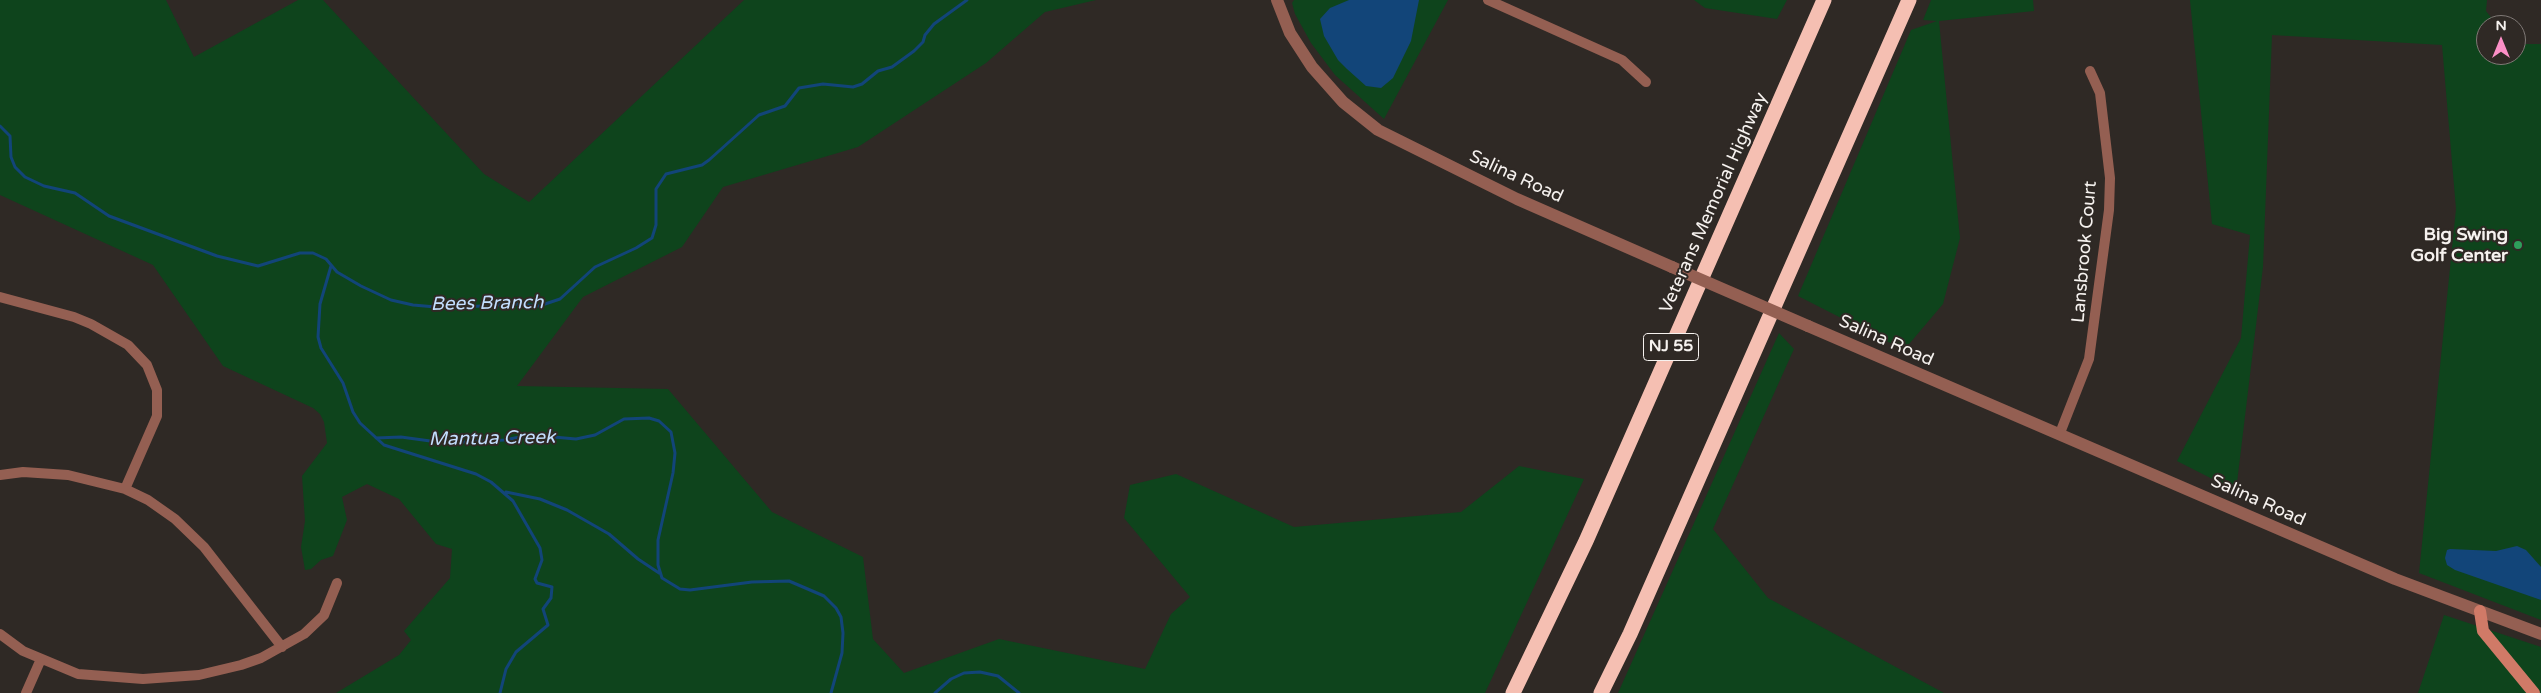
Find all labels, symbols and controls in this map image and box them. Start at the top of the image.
north arrow [2476,15,2526,65]
text: N [2495,17,2507,34]
street label: Veterans Memorial Highway [1655,89,1773,317]
street label: Salina Road [1466,146,1566,208]
street label: Lansbrook Court [2068,180,2102,324]
place label: Big Swing Golf Center [2410,224,2508,266]
marker: Big Swing Golf Center [2512,239,2524,251]
water label: Bees Branch [430,292,544,316]
street label: Salina Road [1835,311,1937,371]
road number: NJ 55 [1644,334,1698,361]
water label: Mantua Creek [428,426,556,452]
street label: Salina Road [2207,471,2309,531]

